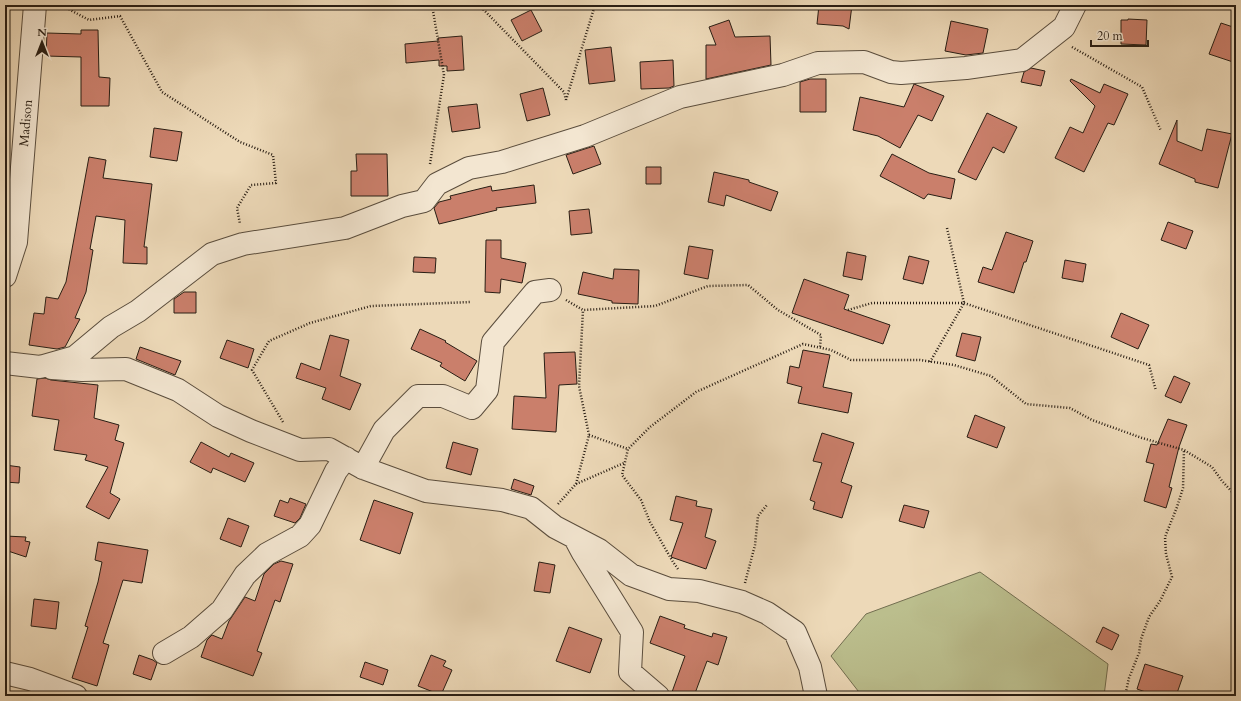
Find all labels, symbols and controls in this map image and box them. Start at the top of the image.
north arrow [22,22,62,62]
scale bar [1091,22,1148,48]
text: N [37,25,47,40]
text: 20 m [1097,28,1124,44]
street label: Madison [15,98,37,147]

